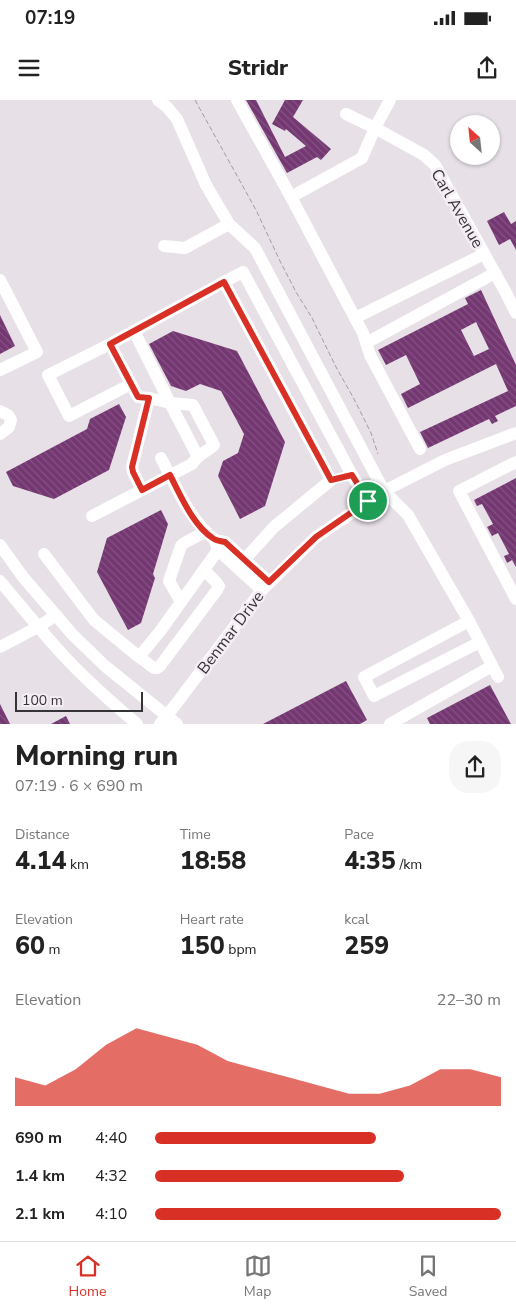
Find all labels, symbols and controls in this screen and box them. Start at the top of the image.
text: 07:19 [25,5,75,31]
text: Stridr [228,53,288,83]
icon: menu [15,54,43,82]
icon: share [473,54,501,82]
north arrow [450,115,500,165]
map controls [450,115,500,165]
street label: Carl Avenue [426,165,489,252]
pin [347,480,389,522]
icon: arrive [354,487,382,515]
street label: Benmar Drive [192,587,269,679]
scale bar [15,688,142,712]
text: 100 m [22,691,63,710]
text: Morning run [15,737,178,775]
button: share [449,741,501,793]
text: 07:19 · 6 × 690 m [15,775,143,797]
text: Distance [15,825,69,844]
text: Time [180,825,211,844]
text: Pace [344,825,374,844]
text: 4.14 [15,844,67,878]
text: 18:58 [180,844,246,878]
text: 4:35 [344,844,396,878]
text: km [67,855,89,874]
text: /km [396,855,422,874]
text: Elevation [15,910,73,929]
text: Heart rate [180,910,244,929]
text: kcal [344,910,369,929]
text: 60 [15,929,45,963]
text: 150 [180,929,225,963]
text: 259 [344,929,389,963]
text: m [45,940,61,959]
text: bpm [225,940,257,959]
text: Elevation [15,989,81,1011]
text: 22–30 m [437,989,501,1011]
text: 690 m [15,1127,62,1149]
text: 4:40 [95,1127,127,1149]
text: 1.4 km [15,1165,65,1187]
text: 4:32 [95,1165,127,1187]
text: 2.1 km [15,1203,65,1225]
text: 4:10 [95,1203,127,1225]
tab: Home [69,1252,106,1301]
tab: Map [244,1252,272,1301]
tab: Saved [409,1252,447,1301]

